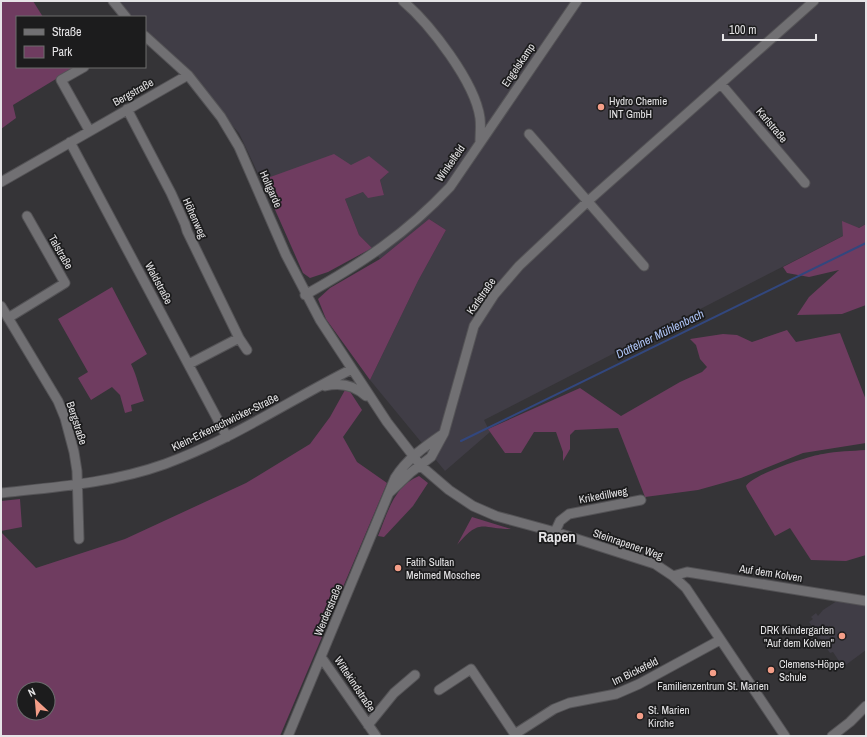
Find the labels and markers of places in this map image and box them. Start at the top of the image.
place label: Hydro Chemie INT GmbH [609,94,667,121]
marker: Hydro Chemie INT GmbH [596,102,606,112]
place label: Fatih Sultan Mehmed Moschee [406,555,480,582]
marker: Fatih Sultan Mehmed Moschee [393,563,403,573]
place label: DRK Kindergarten "Auf dem Kolven" [760,623,834,650]
marker: DRK Kindergarten "Auf dem Kolven" [837,631,847,641]
place label: Clemens-Höppe Schule [779,657,844,684]
marker: Clemens-Höppe Schule [766,665,776,675]
marker: Familienzentrum St. Marien [708,668,718,678]
place label: Familienzentrum St. Marien [657,679,769,693]
place label: St. Marien Kirche [648,703,690,730]
marker: St. Marien Kirche [635,711,645,721]

